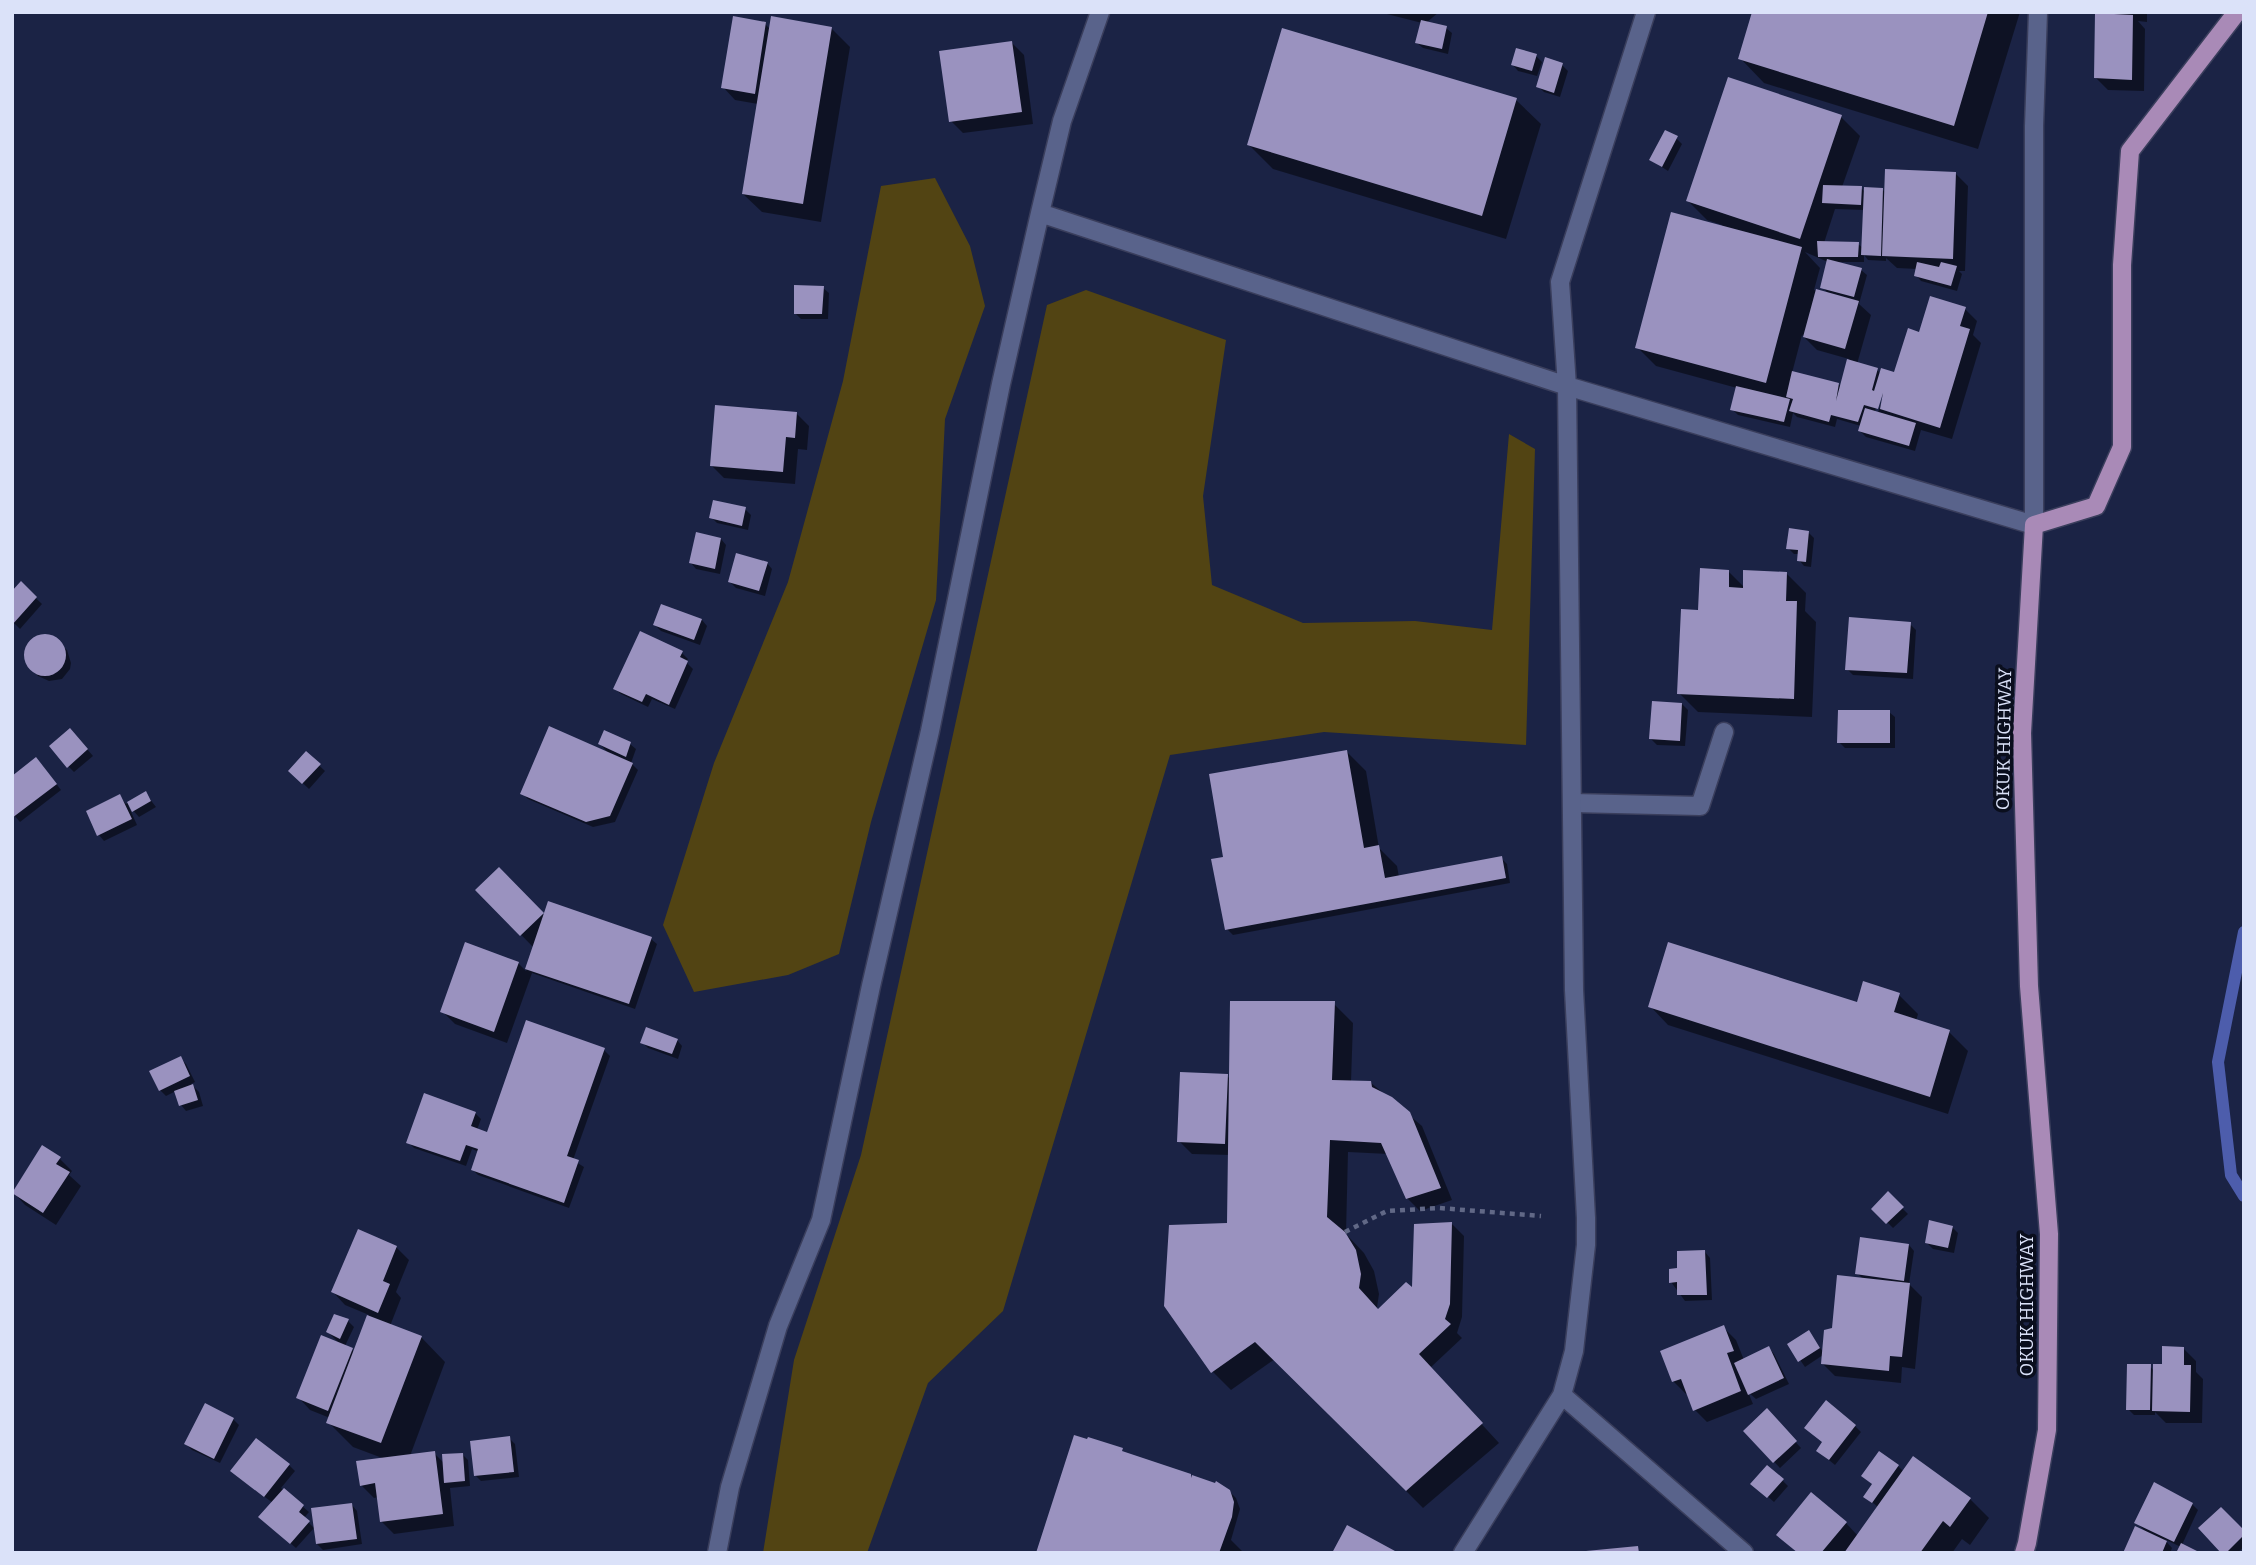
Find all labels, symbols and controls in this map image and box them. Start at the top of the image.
street label: OKUK HIGHWAY [1992,667,2016,810]
street label: OKUK HIGHWAY [2016,1233,2038,1376]

